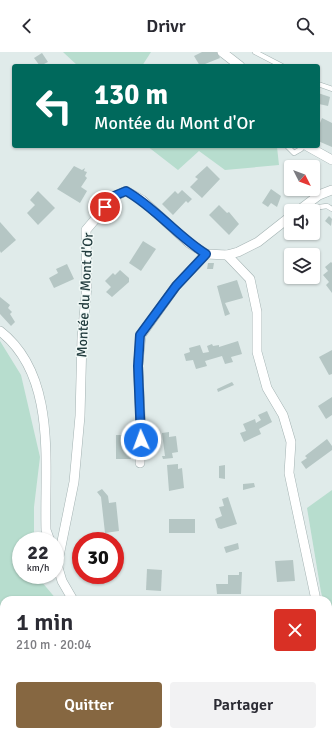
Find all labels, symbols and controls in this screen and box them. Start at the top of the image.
icon: back [16,15,38,37]
text: Drivr [146,15,186,37]
icon: search [294,15,316,37]
text: 130 m [94,78,168,112]
icon: left [28,80,80,132]
text: Montée du Mont d'Or [94,112,255,134]
north arrow [284,160,320,196]
map controls [284,160,320,284]
pin [88,190,122,224]
icon: arrive [94,196,116,218]
button: sound [284,204,320,240]
street label: Montée du Mont d'Or [73,231,97,358]
button: layers [284,248,320,284]
position arrow [120,419,162,461]
speed limit sign: 30 [72,532,124,584]
text: 22 [27,540,49,565]
text: km/h [27,562,49,574]
text: 1 min [16,607,73,637]
button: close [274,609,316,651]
text: 210 m · 20:04 [16,637,92,653]
button: Quitter [16,682,162,728]
button: Partager [170,682,316,728]

